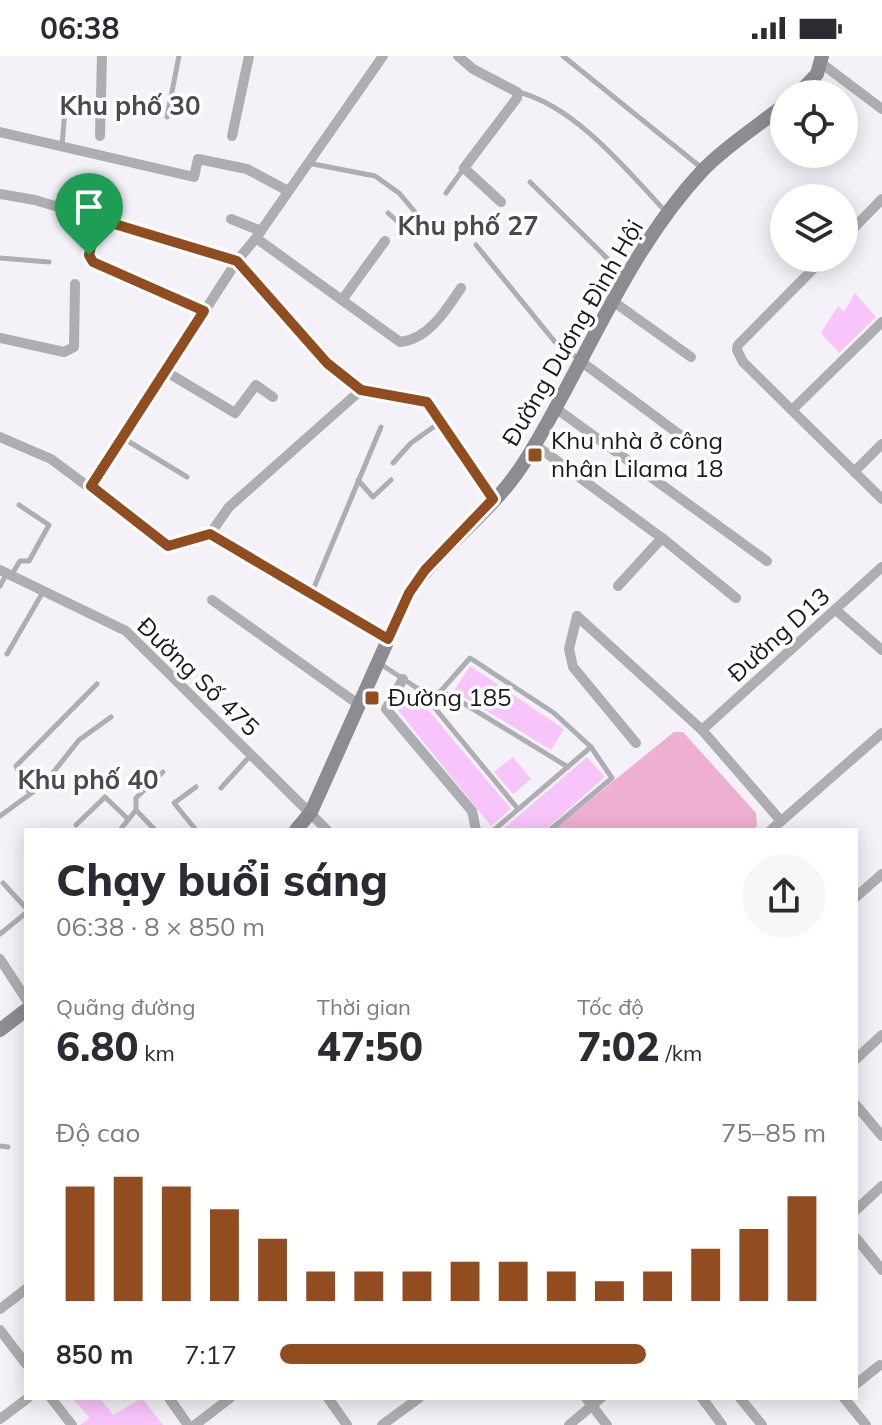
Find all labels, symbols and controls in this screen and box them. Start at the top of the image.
text: 06:38 [40,9,119,47]
map controls [770,80,858,272]
button: locate [770,80,858,168]
district label: Khu phố 30 [59,89,201,122]
pin [55,173,123,255]
button: layers [770,184,858,272]
icon: arrive [67,185,111,229]
district label: Khu phố 27 [397,209,539,242]
street label: Đường Dương Đình Hội [495,214,649,451]
place label: Khu nhà ở công nhân Lilama 18 [551,425,723,483]
marker: Khu nhà ở công nhân Lilama 18 [526,446,544,464]
street label: Đường D13 [721,581,836,688]
street label: Đường Số 475 [131,610,266,742]
place label: Đường 185 [388,682,511,712]
marker: Đường 185 [363,689,381,707]
district label: Khu phố 40 [17,763,159,796]
text: Chạy buổi sáng [56,852,388,907]
button: share [742,854,826,938]
text: 06:38 · 8 × 850 m [56,910,265,943]
text: Quãng đường [56,993,195,1021]
text: Thời gian [317,993,411,1021]
text: Tốc độ [577,993,644,1021]
text: 6.80 [56,1021,138,1071]
text: 47:50 [317,1021,423,1071]
text: 7:02 [577,1021,660,1071]
text: km [138,1039,175,1067]
text: /km [660,1039,702,1067]
text: Độ cao [56,1116,140,1149]
text: 75–85 m [721,1116,826,1149]
text: 850 m [56,1338,133,1371]
text: 7:17 [184,1338,237,1371]

